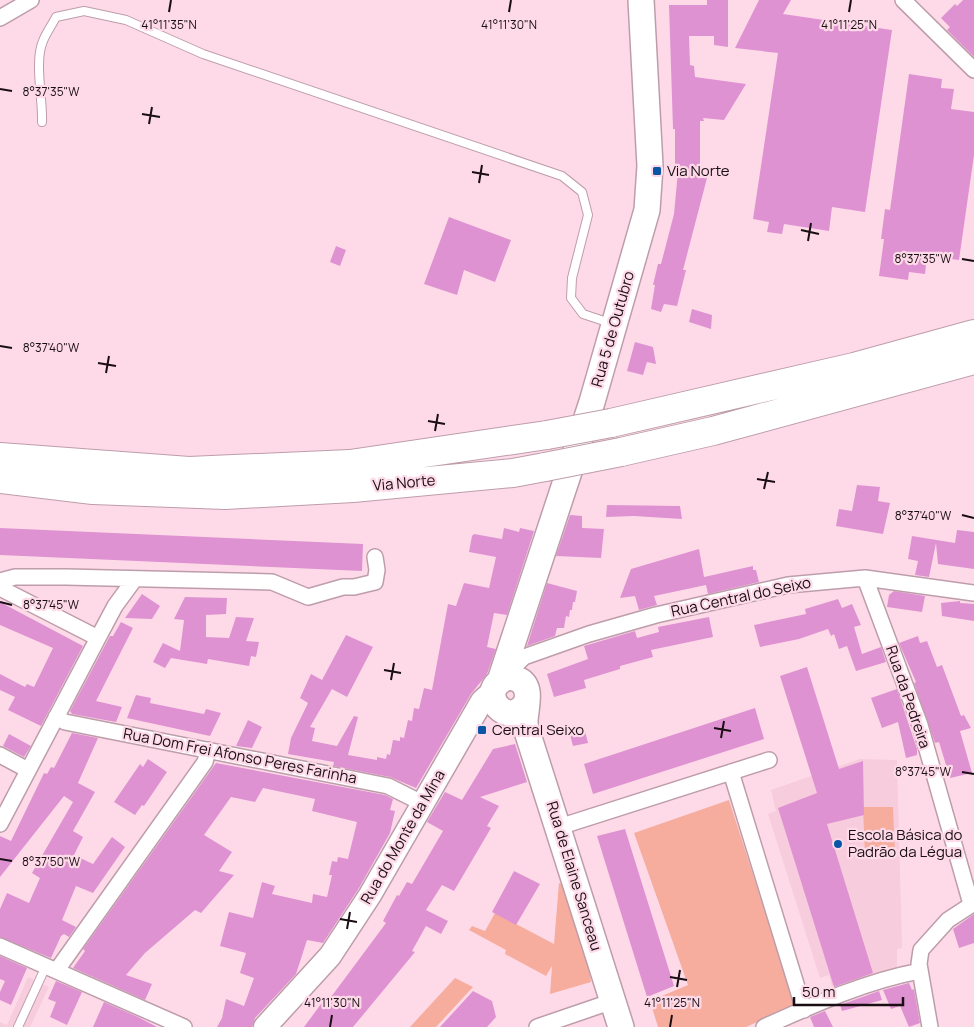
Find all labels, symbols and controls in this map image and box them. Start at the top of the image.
text: 41°11'35"N [141,16,197,33]
text: 41°11'30"N [481,16,537,33]
text: 41°11'25"N [821,16,877,33]
text: 8°37'35"W [22,83,80,100]
place label: Via Norte [667,160,730,181]
marker: Via Norte [651,165,663,177]
text: 8°37'35"W [894,250,952,267]
street label: Rua 5 de Outubro [586,268,639,389]
text: 8°37'40"W [23,339,80,356]
street label: Via Norte [372,469,436,496]
text: 8°37'40"W [895,507,952,524]
street label: Rua Central do Seixo [669,571,813,622]
text: 8°37'45"W [23,596,80,613]
street label: Rua da Pedreira [881,643,936,751]
place label: Central Seixo [492,719,584,740]
street label: Rua Dom Frei Afonso Peres Farinha [122,723,359,788]
marker: Central Seixo [476,724,488,736]
text: 8°37'45"W [895,763,952,780]
street label: Rua do Monte da Mina [355,766,450,908]
street label: Rua de Elaine Sanceau [542,799,607,953]
place label: Escola Básica do Padrão da Légua [848,824,963,862]
marker: Escola Básica do Padrão da Légua [832,838,844,850]
text: 8°37'50"W [22,853,81,870]
scale bar [794,974,903,1006]
text: 50 m [802,981,836,1002]
text: 41°11'30"N [304,994,360,1011]
text: 41°11'25"N [644,994,700,1011]

